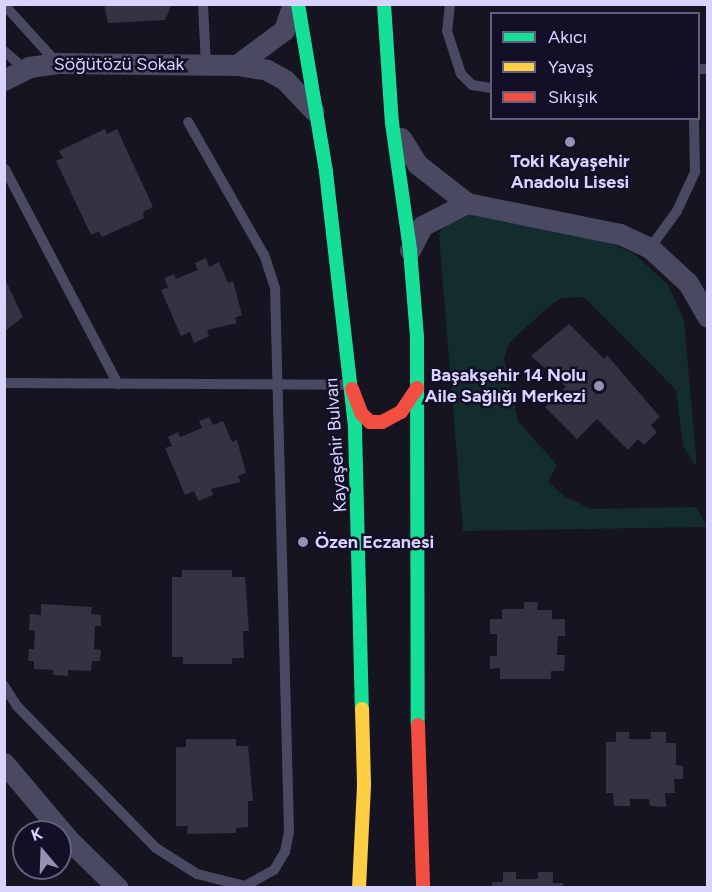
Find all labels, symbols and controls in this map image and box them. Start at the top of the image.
legend [490,12,700,120]
text: Akıcı [548,26,587,48]
street label: Söğütözü Sokak [54,53,184,75]
text: Yavaş [548,56,594,78]
text: Sıkışık [548,86,598,108]
marker: Toki Kayaşehir Anadolu Lisesi [563,135,577,149]
place label: Toki Kayaşehir Anadolu Lisesi [510,151,630,194]
place label: Başakşehir 14 Nolu Aile Sağlığı Merkezi [425,365,586,407]
street label: Kayaşehir Bulvarı [321,377,351,513]
marker: Başakşehir 14 Nolu Aile Sağlığı Merkezi [590,377,608,395]
place label: Özen Eczanesi [315,531,434,553]
marker: Özen Eczanesi [296,535,310,549]
north arrow [12,820,72,880]
text: K [28,824,45,845]

